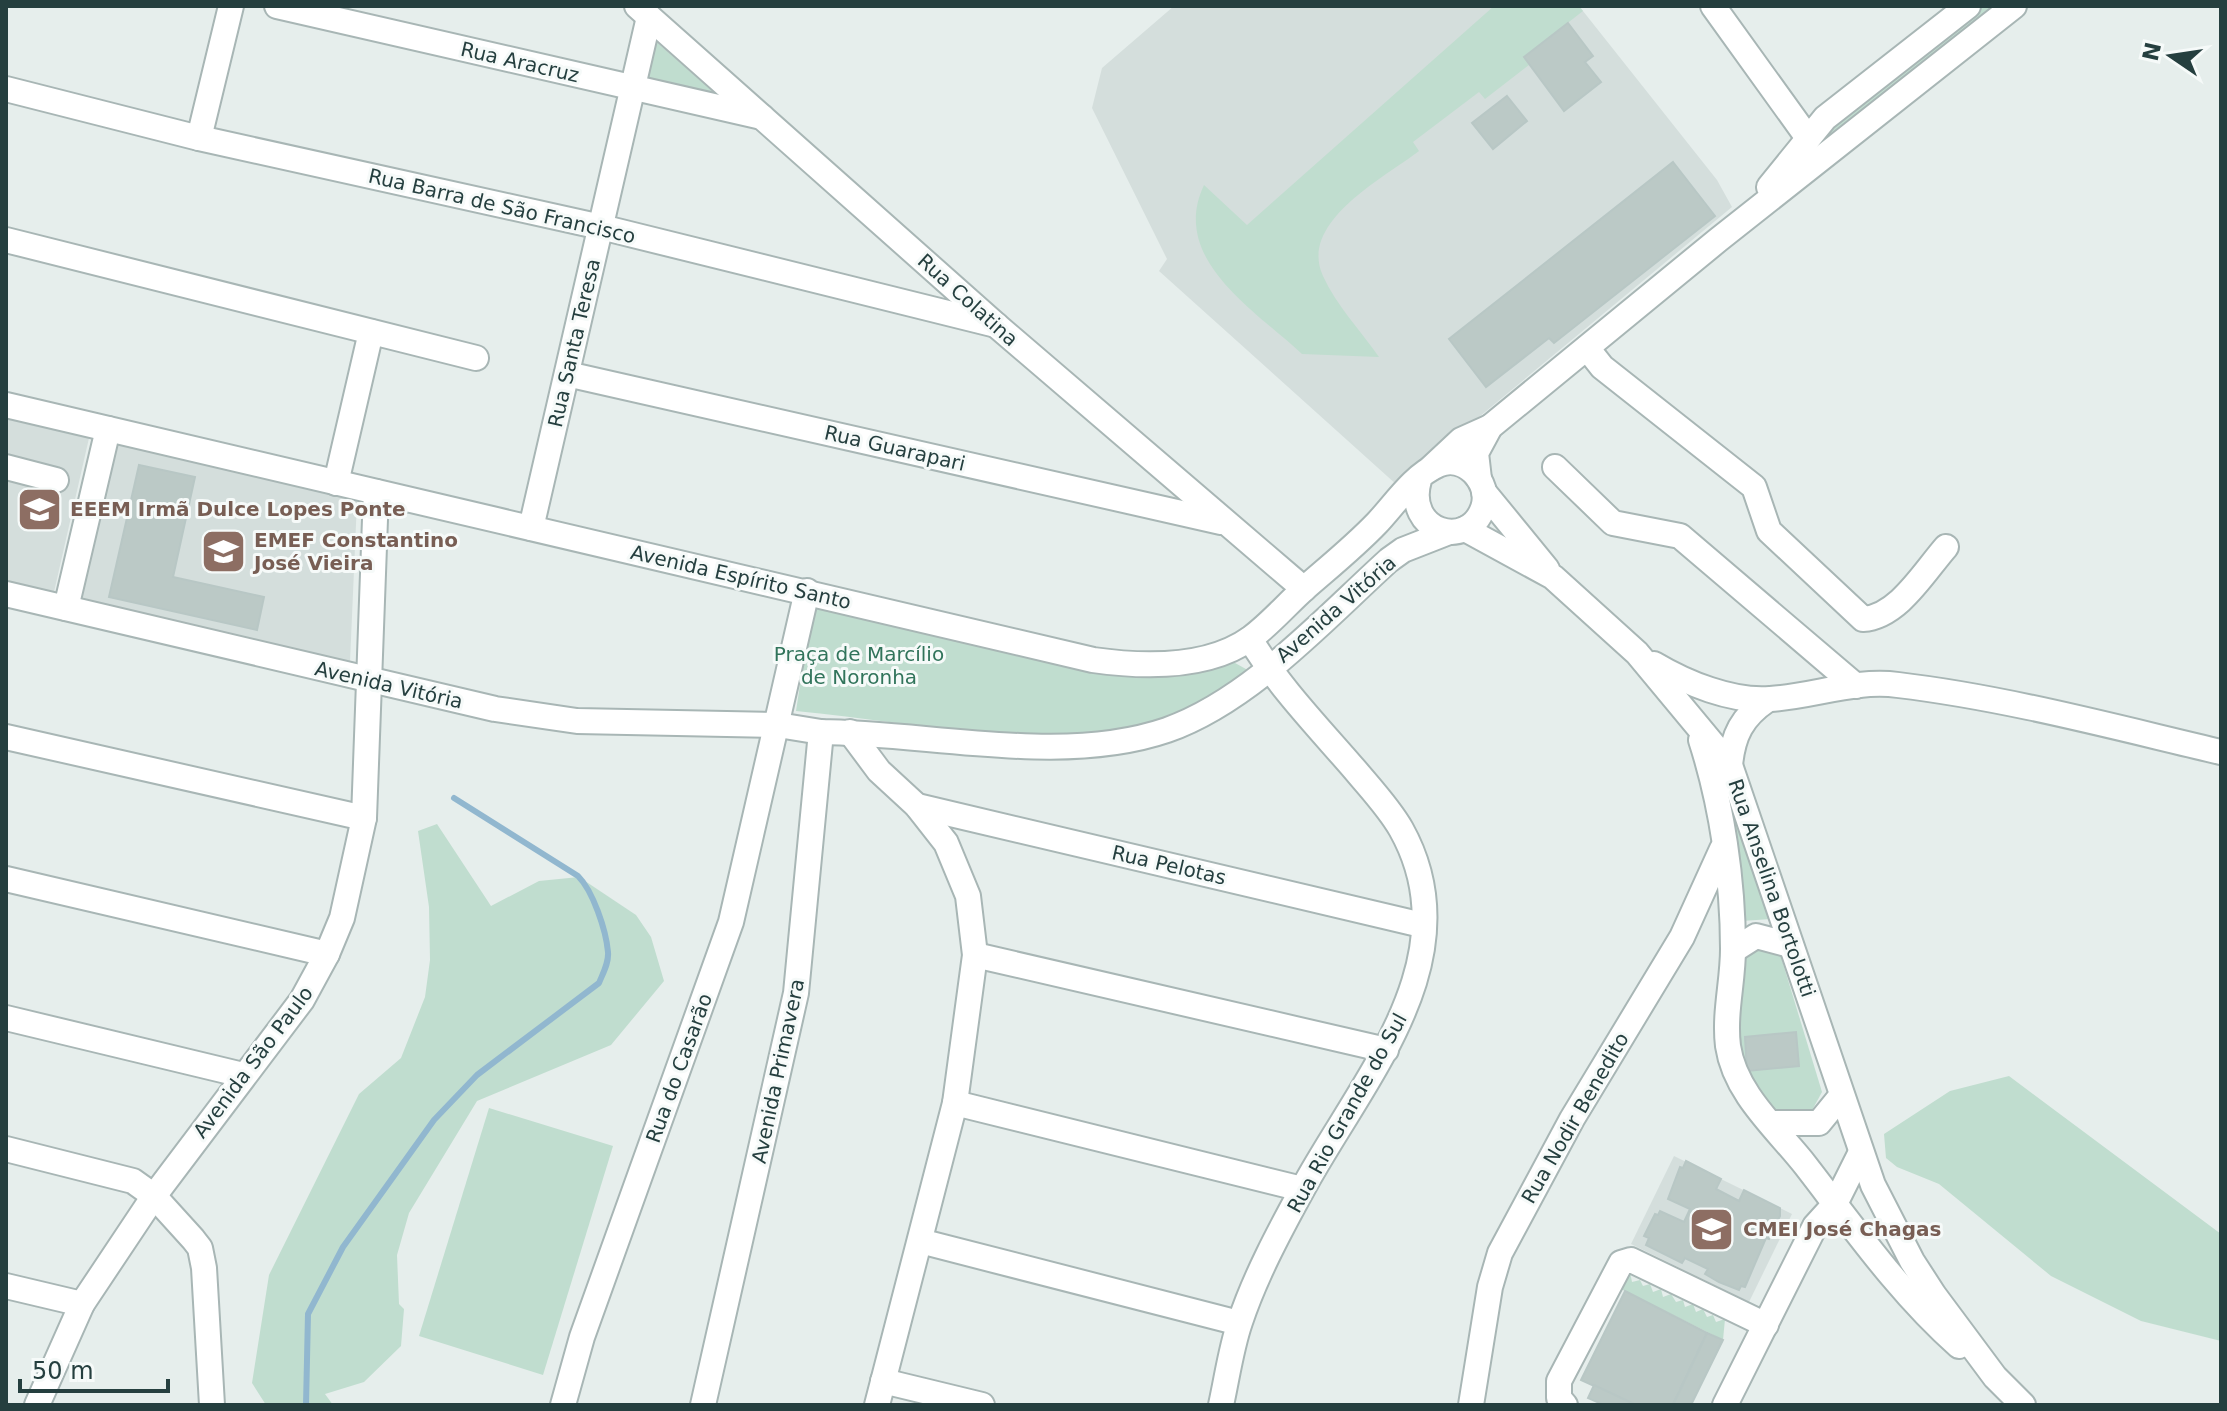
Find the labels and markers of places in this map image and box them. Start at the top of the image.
school or university icon: EEEM Irmã Dulce Lopes Ponte [15,485,63,533]
place label: EEEM Irmã Dulce Lopes Ponte [70,497,406,521]
school or university icon: EMEF Constantino José Vieira [199,527,247,575]
place label: EMEF Constantino José Vieira [252,528,458,575]
school or university icon: CMEI José Chagas [1688,1205,1736,1253]
place label: CMEI José Chagas [1743,1217,1941,1241]

